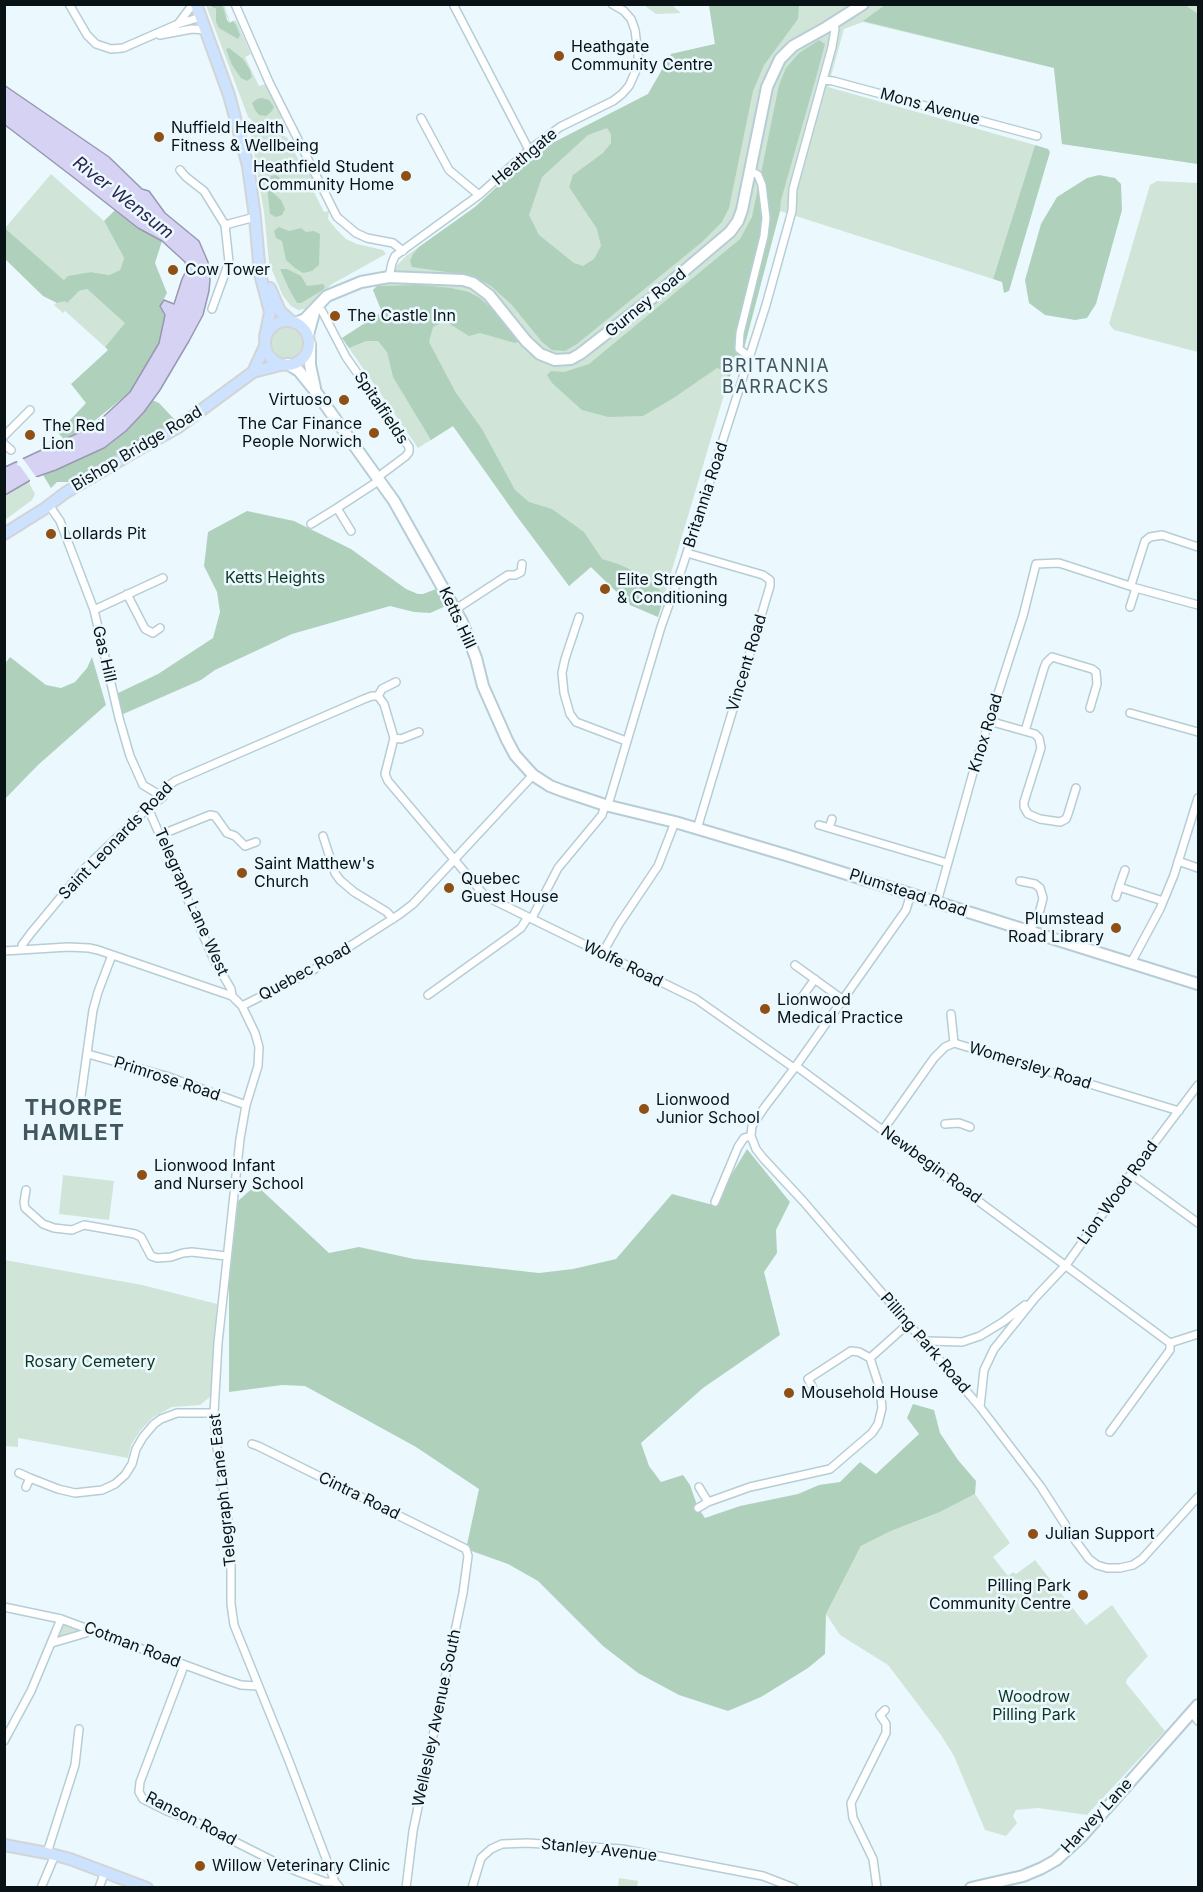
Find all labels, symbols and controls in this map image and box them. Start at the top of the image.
place label: Heathgate Community Centre [571,37,713,75]
marker: Heathgate Community Centre [552,49,566,63]
street label: Mons Avenue [878,84,982,130]
place label: Nuffield Health Fitness & Wellbeing [171,118,319,156]
street label: Heathgate [489,124,561,190]
marker: Nuffield Health Fitness & Wellbeing [152,130,166,144]
water label: River Wensum [68,152,178,244]
place label: Heathfield Student Community Home [253,157,394,195]
marker: Heathfield Student Community Home [399,169,413,183]
place label: Cow Tower [185,260,270,280]
marker: Cow Tower [166,263,180,277]
street label: Gurney Road [602,265,690,341]
place label: The Castle Inn [347,306,456,326]
marker: The Castle Inn [328,309,342,323]
district label: BRITANNIA BARRACKS [722,356,830,398]
street label: Spitalfields [350,368,412,448]
place label: Virtuoso [268,390,332,410]
marker: Virtuoso [337,393,351,407]
street label: Bishop Bridge Road [68,402,206,496]
place label: The Car Finance People Norwich [238,414,362,452]
place label: The Red Lion [42,416,105,454]
marker: The Car Finance People Norwich [367,426,381,440]
marker: The Red Lion [23,428,37,442]
street label: Britannia Road [680,440,732,550]
place label: Lollards Pit [63,524,146,544]
marker: Lollards Pit [44,527,58,541]
park label: Ketts Heights [225,568,325,588]
place label: Elite Strength & Conditioning [617,570,728,608]
marker: Elite Strength & Conditioning [598,582,612,596]
street label: Ketts Hill [434,584,480,652]
street label: Vincent Road [723,612,771,714]
street label: Gas Hill [88,624,120,684]
street label: Knox Road [965,691,1007,775]
street label: Saint Leonards Road [55,778,177,904]
street label: Telegraph Lane West [150,825,232,979]
place label: Saint Matthew's Church [254,854,375,892]
street label: Plumstead Road [847,865,969,921]
marker: Saint Matthew's Church [235,866,249,880]
place label: Quebec Guest House [461,869,559,907]
marker: Quebec Guest House [442,881,456,895]
place label: Plumstead Road Library [1008,909,1104,947]
marker: Plumstead Road Library [1109,921,1123,935]
street label: Wolfe Road [580,936,666,992]
street label: Quebec Road [256,939,354,1005]
place label: Lionwood Medical Practice [777,990,903,1028]
marker: Lionwood Medical Practice [758,1002,772,1016]
street label: Womersley Road [966,1038,1094,1094]
street label: Primrose Road [111,1053,223,1105]
place label: Lionwood Junior School [656,1090,760,1128]
district label: THORPE HAMLET [23,1095,125,1146]
marker: Lionwood Junior School [637,1102,651,1116]
street label: Newbegin Road [877,1122,985,1208]
street label: Lion Wood Road [1074,1137,1162,1249]
place label: Lionwood Infant and Nursery School [154,1156,304,1194]
marker: Lionwood Infant and Nursery School [135,1168,149,1182]
street label: Pilling Park Road [876,1289,974,1397]
park label: Rosary Cemetery [25,1352,155,1372]
place label: Mousehold House [801,1383,938,1403]
marker: Mousehold House [782,1386,796,1400]
street label: Telegraph Lane East [205,1413,241,1567]
street label: Cintra Road [315,1468,403,1524]
place label: Julian Support [1045,1524,1155,1544]
marker: Julian Support [1026,1527,1040,1541]
place label: Pilling Park Community Centre [929,1576,1071,1614]
marker: Pilling Park Community Centre [1076,1588,1090,1602]
street label: Cotman Road [81,1618,183,1672]
street label: Wellesley Avenue South [409,1628,465,1808]
park label: Woodrow Pilling Park [992,1687,1076,1725]
street label: Harvey Lane [1058,1775,1136,1857]
street label: Ranson Road [142,1788,240,1850]
street label: Stanley Avenue [540,1834,658,1866]
place label: Willow Veterinary Clinic [212,1856,391,1876]
marker: Willow Veterinary Clinic [193,1859,207,1873]

